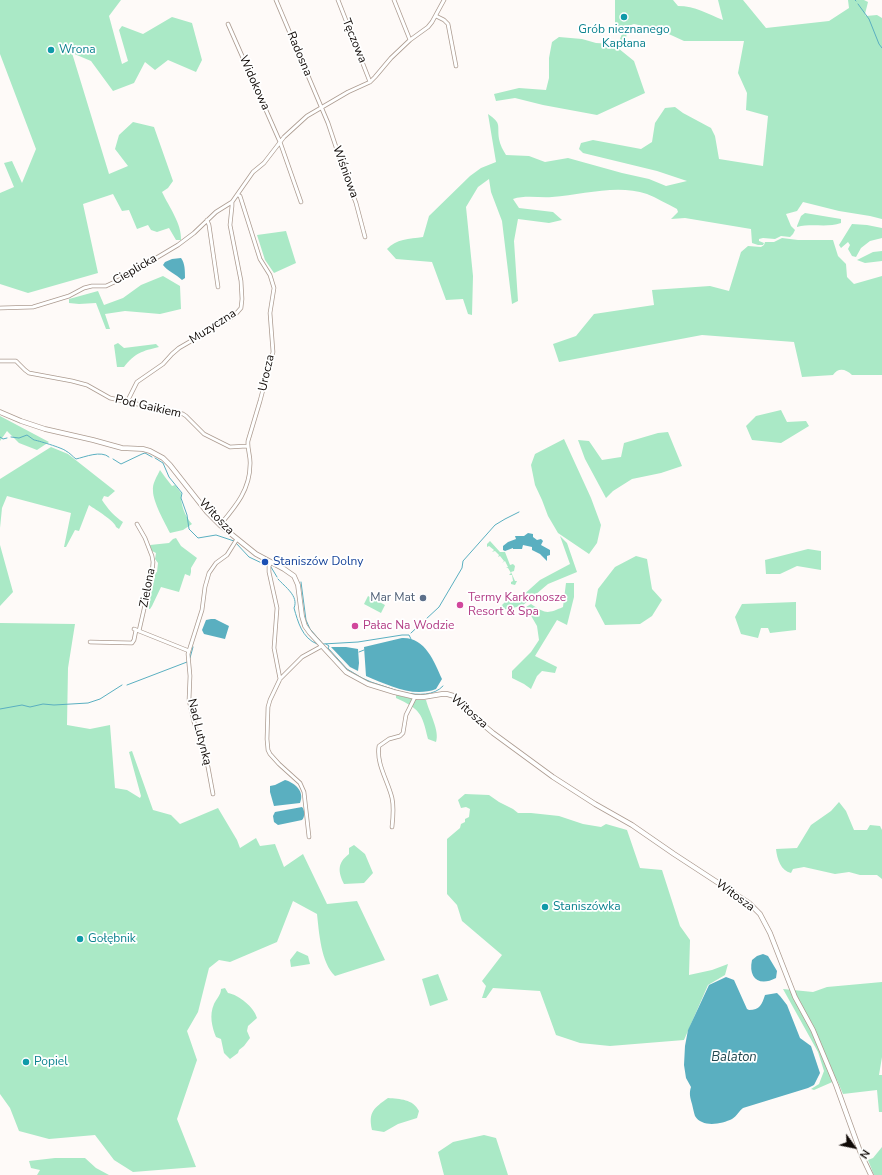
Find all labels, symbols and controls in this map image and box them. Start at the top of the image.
marker: Grób nieznanego Kapłana [619,12,629,22]
street label: Tęczowa [339,17,369,65]
place label: Grób nieznanego Kapłana [578,23,670,51]
street label: Radosna [283,30,315,78]
place label: Wrona [59,43,96,57]
marker: Wrona [46,45,56,55]
street label: Widokowa [236,53,272,113]
street label: Wiśniowa [329,144,361,200]
street label: Cieplicka [110,252,160,288]
street label: Muzyczna [187,307,239,347]
street label: Urocza [256,353,278,393]
street label: Pod Gaikiem [114,392,182,422]
street label: Witosza [195,496,237,538]
place label: Staniszów Dolny [273,555,363,569]
marker: Staniszów Dolny [260,557,270,567]
street label: Zielona [137,567,159,609]
place label: Mar Mat [370,591,415,605]
place label: Termy Karkonosze Resort & Spa [468,591,566,619]
marker: Mar Mat [418,593,428,603]
marker: Termy Karkonosze Resort & Spa [455,600,465,610]
place label: Pałac Na Wodzie [363,619,454,633]
marker: Pałac Na Wodzie [350,621,360,631]
street label: Witosza [448,692,490,732]
street label: Nad Lutynką [184,697,214,767]
street label: Witosza [713,877,757,915]
place label: Staniszówka [553,900,621,914]
marker: Staniszówka [540,902,550,912]
place label: Gołębnik [88,932,136,946]
marker: Gołębnik [75,934,85,944]
water label: Balaton [711,1050,757,1066]
place label: Popiel [34,1055,68,1069]
marker: Popiel [21,1057,31,1067]
north arrow [834,1127,874,1167]
text: N [856,1146,873,1161]

